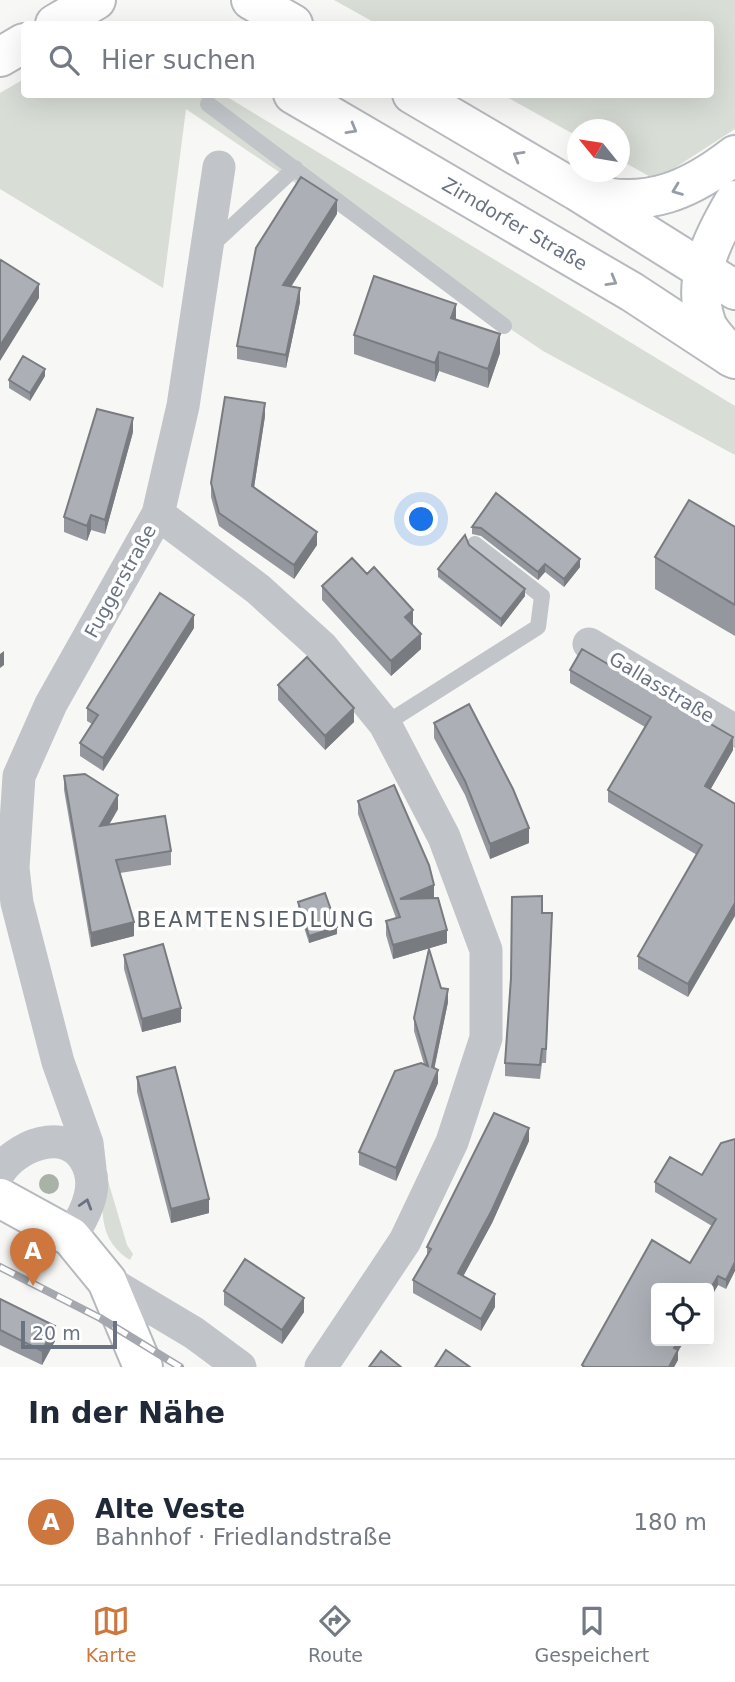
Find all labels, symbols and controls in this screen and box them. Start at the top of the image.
search box [21,21,714,98]
icon: search [45,41,83,79]
text: Hier suchen [101,45,256,75]
north arrow [567,119,630,182]
one-way arrow [345,121,358,134]
one-way arrow [513,152,526,165]
street label: Zirndorfer Straße [438,173,591,275]
one-way arrow [672,181,684,195]
one-way arrow [605,273,618,286]
your location [404,502,438,536]
street label: Fuggerstraße [80,521,160,641]
street label: Gallasstraße [605,647,719,727]
district label: BEAMTENSIEDLUNG [137,908,375,932]
one-way arrow [78,1199,93,1211]
pin: A [10,1228,56,1286]
map controls [651,1283,714,1346]
button: locate [651,1283,714,1346]
scale bar [21,1318,117,1350]
text: 20 m [32,1322,81,1344]
text: In der Nähe [28,1395,225,1430]
text: Alte Veste [95,1494,245,1524]
text: A [42,1509,60,1535]
text: 180 m [633,1509,707,1535]
text: Bahnhof · Friedlandstraße [95,1524,392,1550]
tab: Karte [86,1602,136,1666]
tab: Route [308,1602,363,1666]
tab: Gespeichert [534,1602,649,1666]

